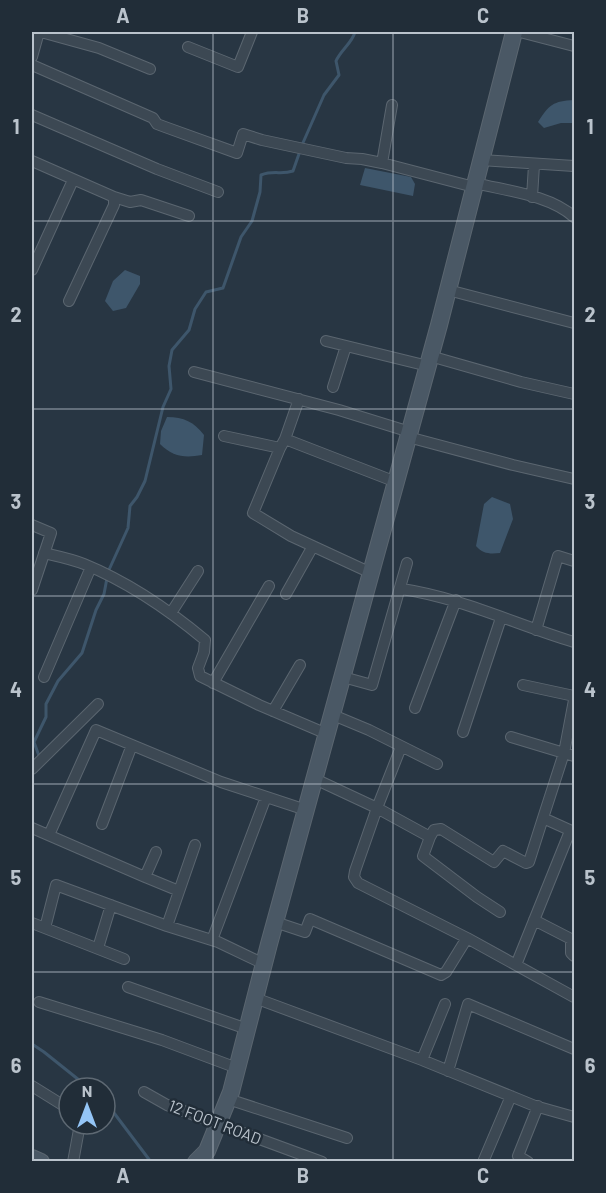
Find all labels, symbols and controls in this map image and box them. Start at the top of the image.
text: A [116,3,130,27]
text: B [297,3,309,27]
text: C [477,3,489,27]
text: 1 [12,114,20,138]
text: 1 [586,114,594,138]
text: 2 [10,302,22,326]
text: 2 [584,302,596,326]
text: 3 [11,489,21,513]
text: 3 [585,489,595,513]
text: 4 [10,677,22,701]
text: 4 [584,677,596,701]
text: 5 [11,865,22,889]
text: 5 [585,865,596,889]
text: 6 [11,1053,22,1077]
text: 6 [585,1053,596,1077]
north arrow [57,1076,117,1136]
text: N [82,1081,92,1100]
street label: 12 FOOT ROAD [166,1095,264,1148]
text: A [116,1163,130,1187]
text: B [297,1163,309,1187]
text: C [477,1163,489,1187]

